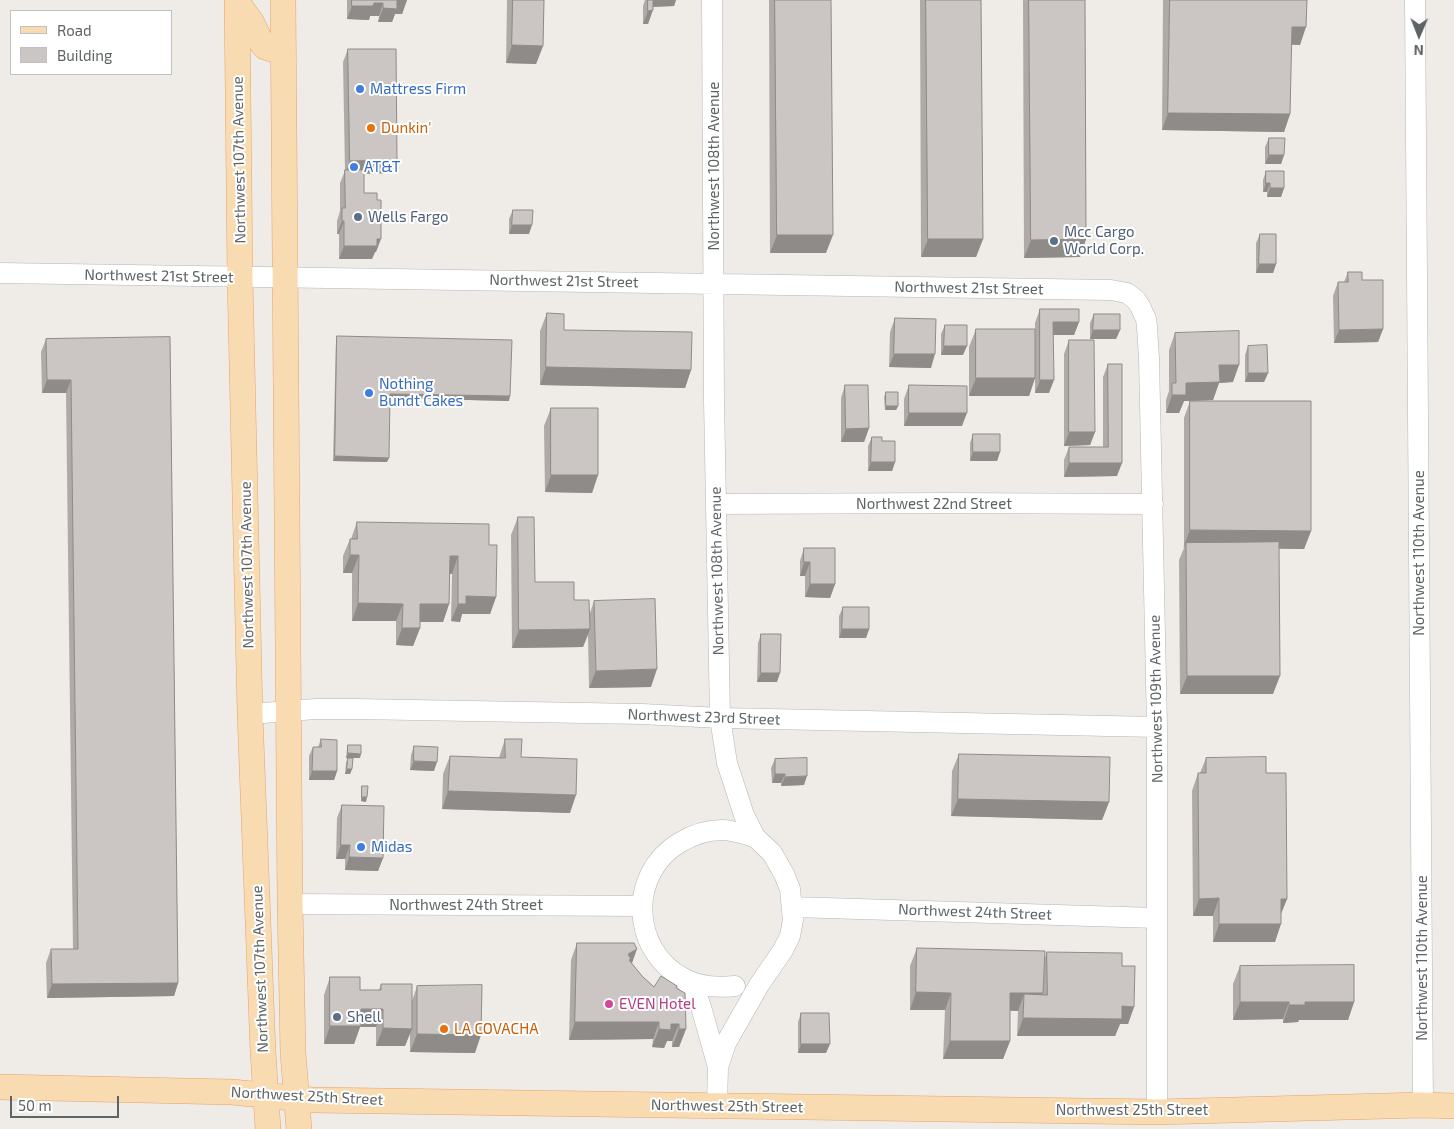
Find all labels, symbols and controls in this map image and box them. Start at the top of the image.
legend [10,10,172,75]
north arrow [1394,10,1444,60]
text: Road [57,21,92,39]
text: N [1414,42,1424,59]
text: Building [57,46,112,64]
street label: Northwest 107th Avenue [229,76,249,244]
place label: Mattress Firm [370,80,466,98]
street label: Northwest 108th Avenue [705,82,723,250]
marker: Mattress Firm [354,83,366,95]
place label: Dunkin' [381,119,431,137]
marker: Dunkin' [365,122,377,134]
place label: AT&T [364,158,401,176]
marker: AT&T [348,161,360,173]
place label: Wells Fargo [368,208,449,226]
marker: Wells Fargo [352,211,364,223]
place label: Mcc Cargo World Corp. [1064,223,1144,258]
marker: Mcc Cargo World Corp. [1048,235,1060,247]
street label: Northwest 21st Street [84,266,234,286]
street label: Northwest 21st Street [489,271,639,291]
street label: Northwest 21st Street [894,278,1044,298]
place label: Nothing Bundt Cakes [379,375,463,410]
marker: Nothing Bundt Cakes [363,387,375,399]
street label: Northwest 110th Avenue [1410,470,1428,636]
street label: Northwest 107th Avenue [237,481,257,649]
street label: Northwest 108th Avenue [707,486,727,656]
street label: Northwest 22nd Street [856,495,1012,513]
street label: Northwest 109th Avenue [1146,615,1166,783]
street label: Northwest 23rd Street [627,705,781,729]
place label: Midas [371,838,412,856]
marker: Midas [355,841,367,853]
street label: Northwest 110th Avenue [1413,875,1431,1041]
street label: Northwest 107th Avenue [248,885,272,1053]
street label: Northwest 24th Street [389,896,543,914]
street label: Northwest 24th Street [898,900,1052,924]
place label: EVEN Hotel [619,995,696,1013]
marker: EVEN Hotel [603,998,615,1010]
place label: Shell [347,1008,381,1026]
marker: Shell [331,1011,343,1023]
place label: LA COVACHA [454,1020,538,1038]
marker: LA COVACHA [438,1023,450,1035]
street label: Northwest 25th Street [230,1083,384,1109]
scale bar [12,1086,121,1118]
text: 50 m [18,1096,52,1114]
street label: Northwest 25th Street [651,1096,803,1116]
street label: Northwest 25th Street [1056,1101,1208,1119]

